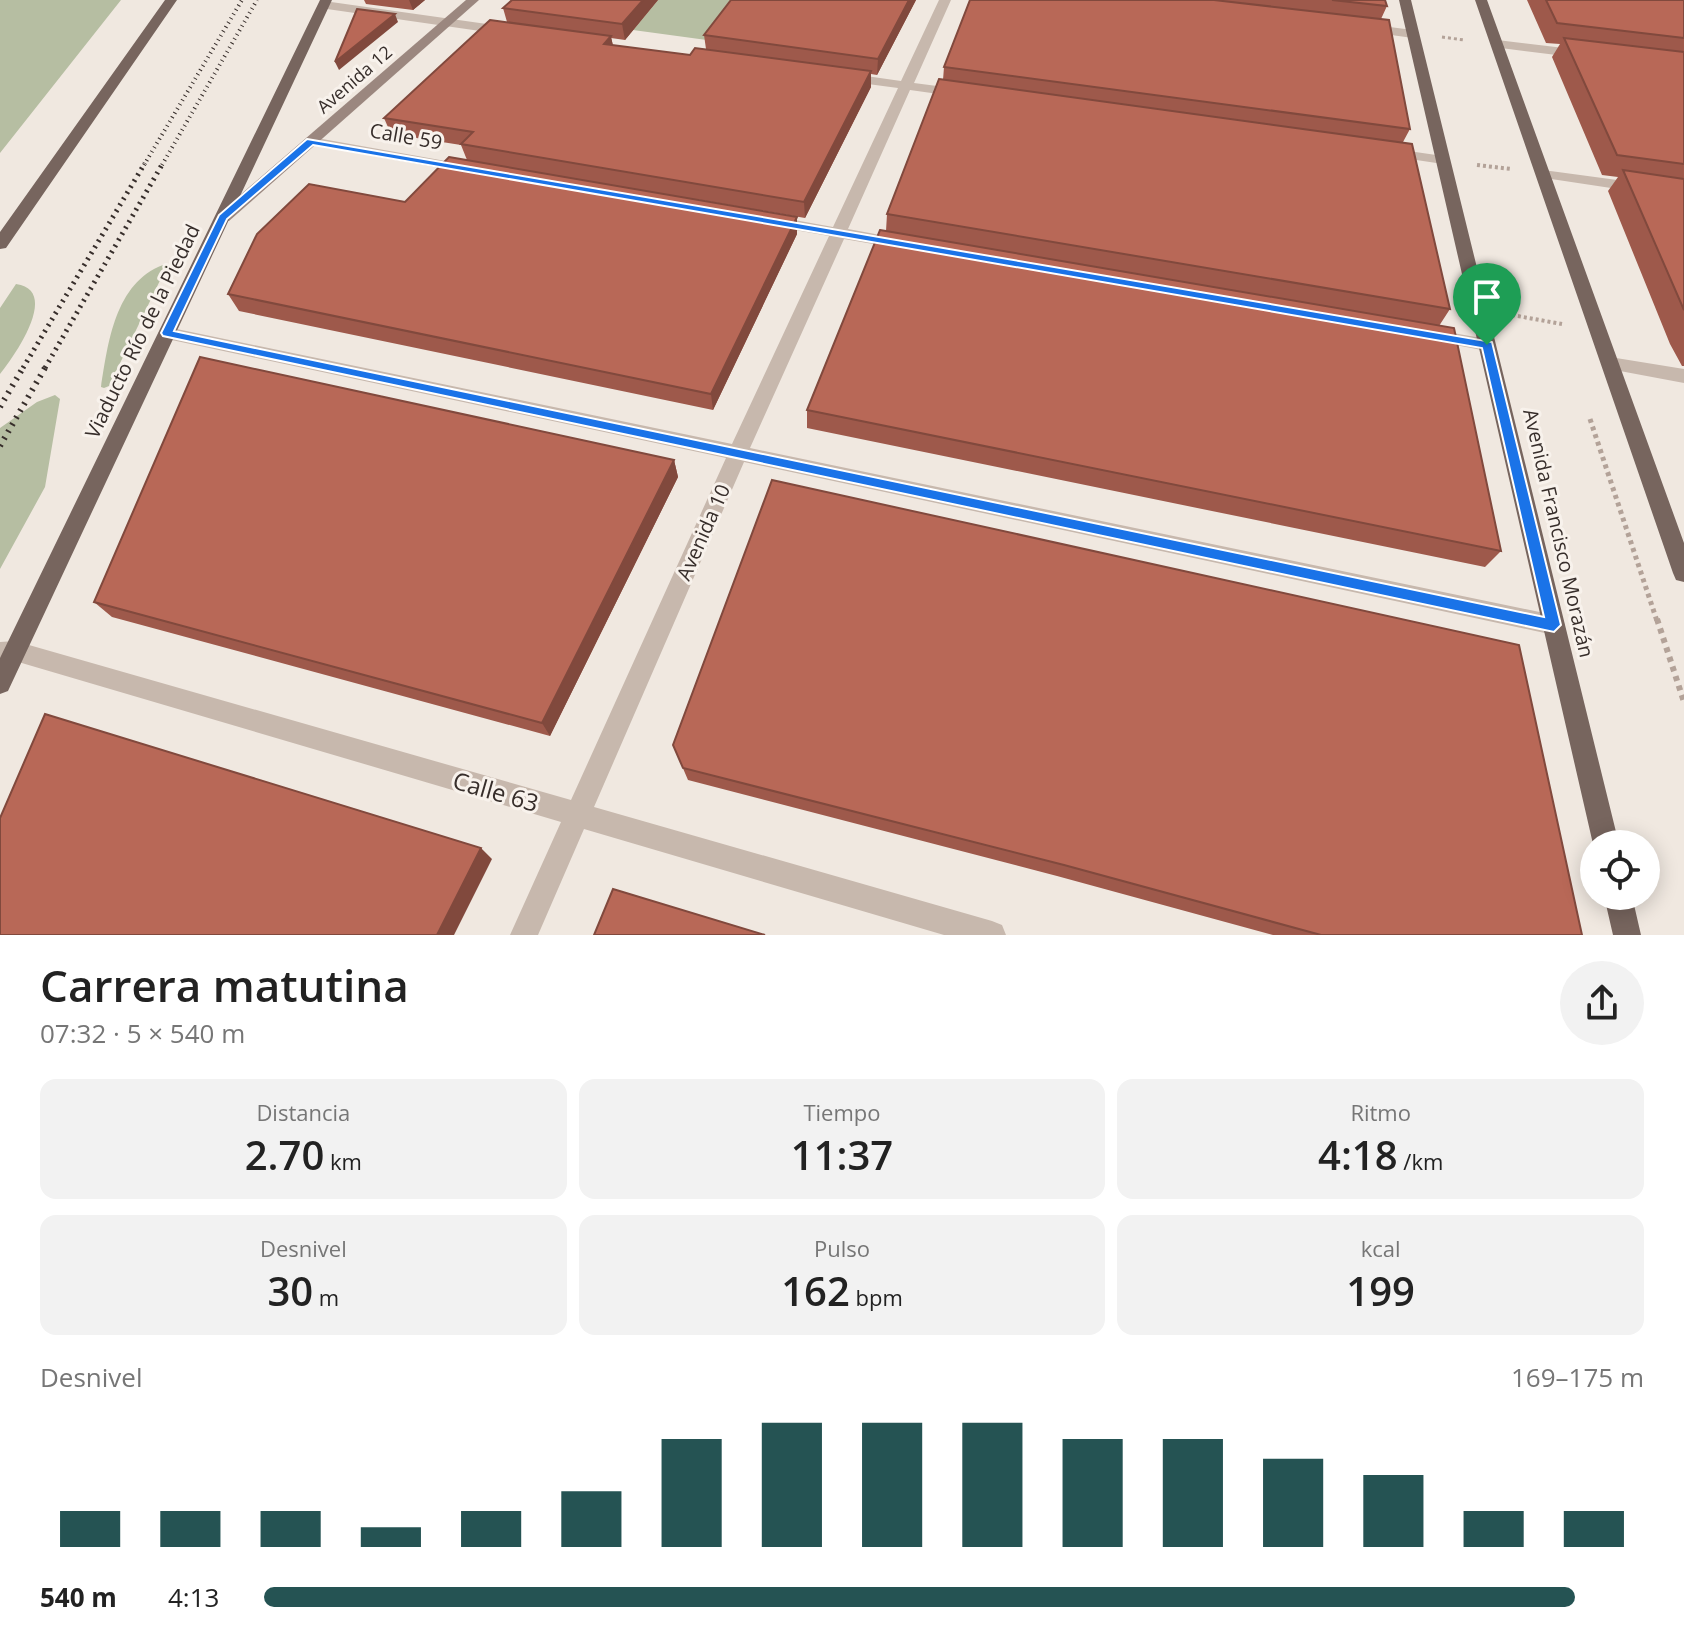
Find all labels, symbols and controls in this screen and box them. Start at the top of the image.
street label: Avenida 12 [311,40,397,118]
street label: Calle 59 [368,116,444,156]
street label: Viaducto Río de la Piedad [78,219,206,443]
pin [1453,263,1521,345]
icon: arrive [1465,275,1509,319]
street label: Avenida Francisco Morazán [1517,406,1601,660]
street label: Avenida 10 [670,480,736,584]
street label: Calle 63 [449,763,543,819]
map controls [1580,830,1660,910]
button: locate [1580,830,1660,910]
text: Carrera matutina [40,955,409,1015]
button: share [1560,961,1644,1045]
text: 07:32 · 5 × 540 m [40,1015,245,1051]
text: Distancia [256,1097,350,1127]
text: Tiempo [803,1097,881,1127]
text: Ritmo [1350,1097,1411,1127]
text: 2.70 [245,1127,324,1182]
text: 11:37 [791,1127,893,1182]
text: 4:18 [1318,1127,1398,1182]
text: km [324,1146,362,1176]
text: /km [1398,1146,1443,1176]
text: Desnivel [260,1233,347,1263]
text: Pulso [814,1233,870,1263]
text: kcal [1361,1233,1401,1263]
text: 30 [267,1263,313,1318]
text: 162 [781,1263,850,1318]
text: 199 [1346,1263,1415,1318]
text: m [313,1282,339,1312]
text: bpm [850,1282,903,1312]
text: Desnivel [40,1359,143,1395]
text: 169–175 m [1511,1359,1644,1395]
text: 540 m [40,1579,117,1615]
text: 4:13 [168,1579,219,1615]

